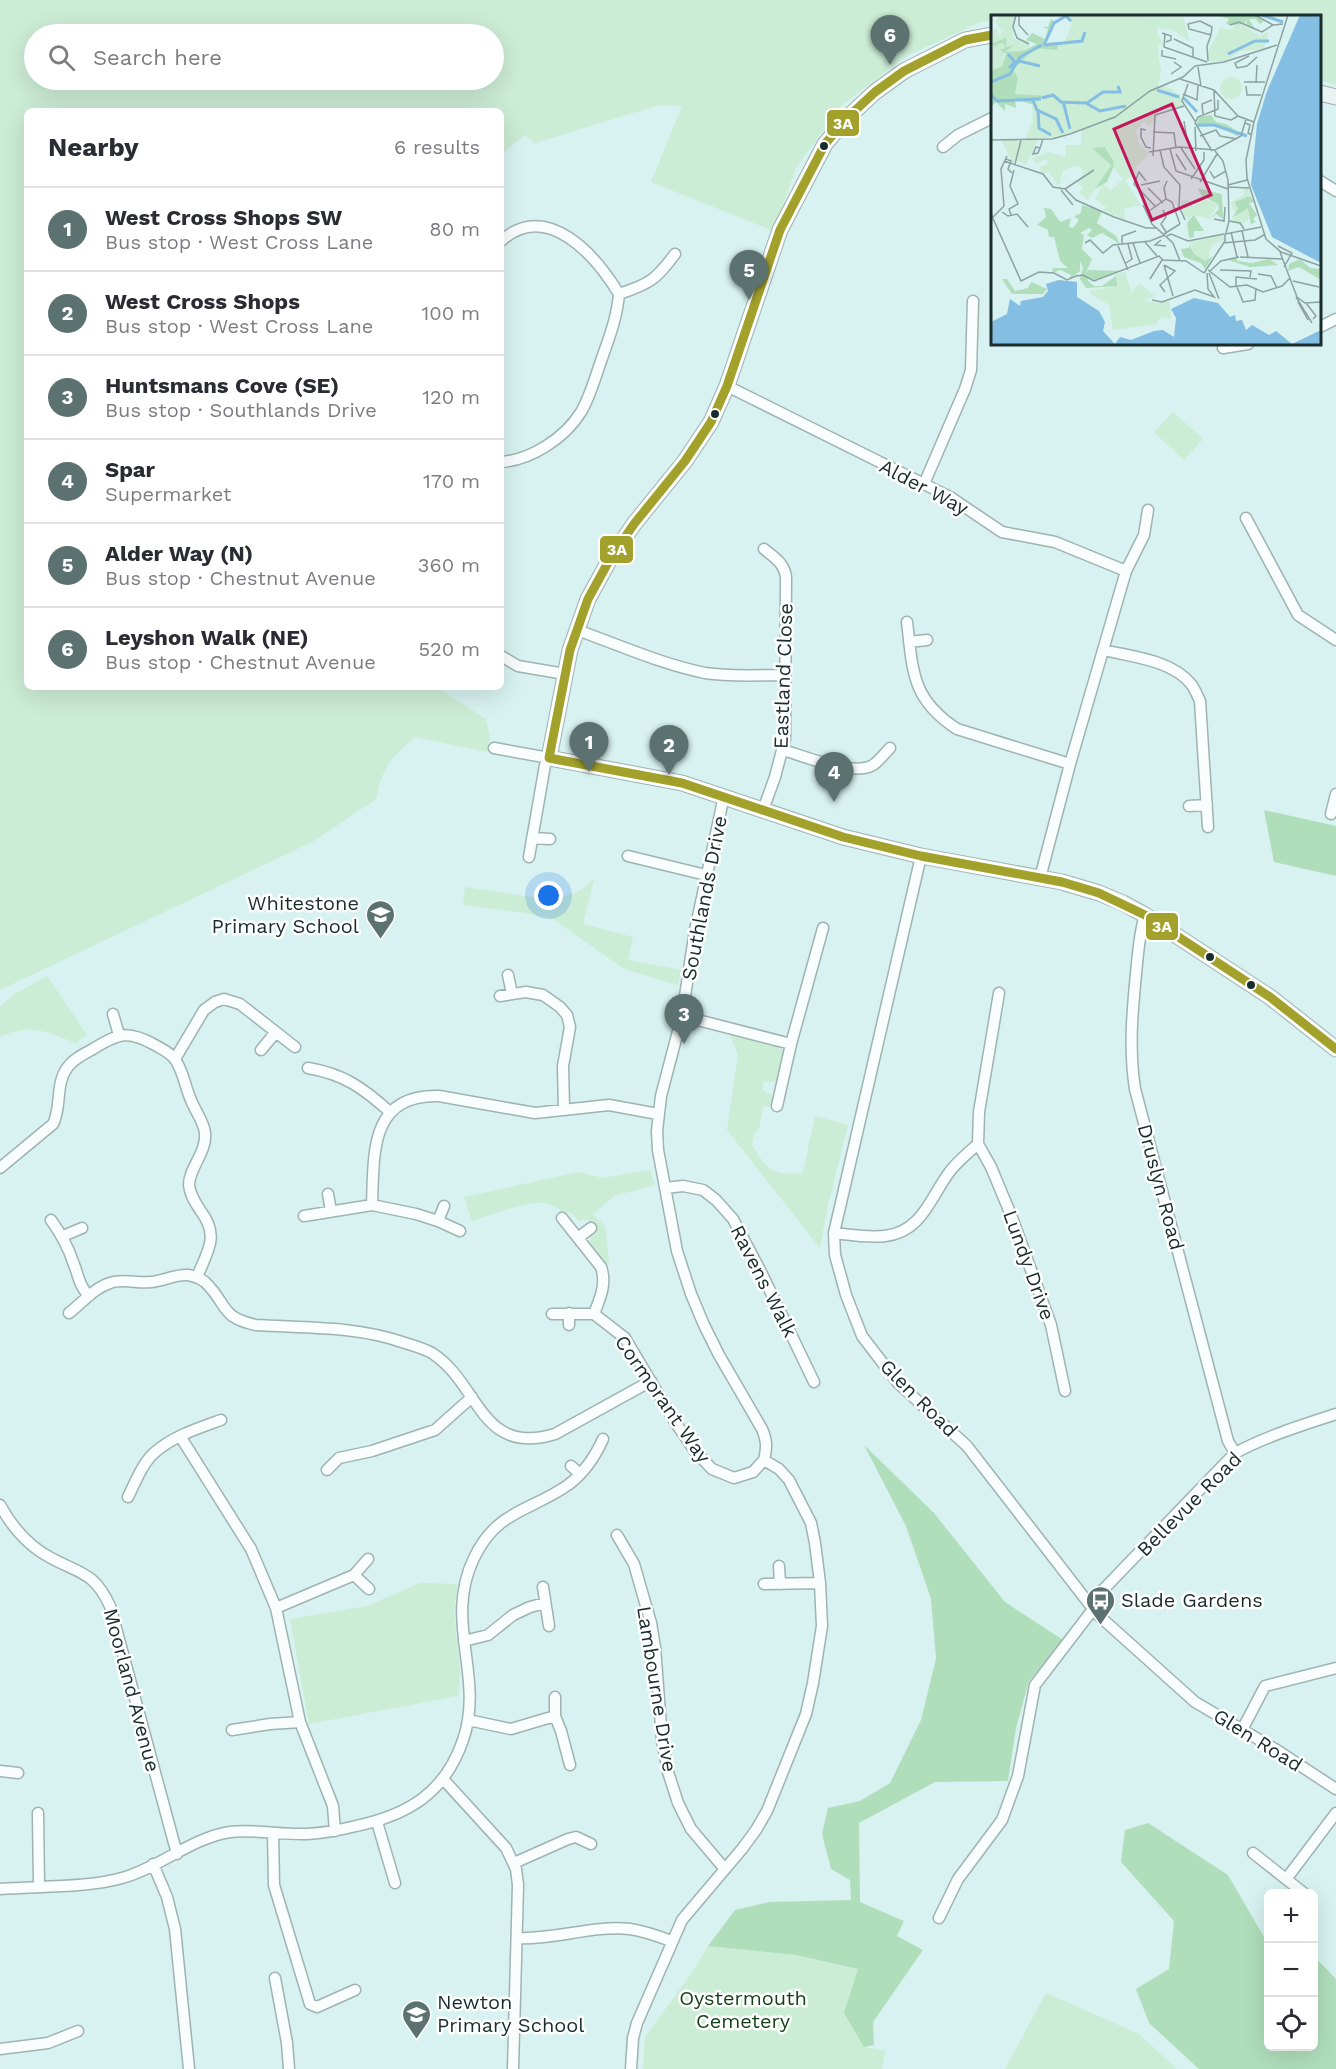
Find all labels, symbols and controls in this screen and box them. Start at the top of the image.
inset map [991,15,1321,345]
pin: 6 [870,16,910,65]
search box [24,24,504,90]
icon: search [45,41,78,74]
text: Search here [93,45,222,70]
line badge: 3A [826,109,860,137]
text: 3A [833,114,853,133]
text: Nearby [48,132,139,162]
text: 6 results [394,135,480,159]
unlabelled marker [818,140,830,152]
text: West Cross Shops SW [105,205,342,230]
text: 1 [63,217,72,241]
text: 80 m [429,217,480,241]
text: Bus stop · West Cross Lane [105,230,373,254]
pin: 5 [730,250,768,300]
text: West Cross Shops [105,289,300,314]
text: 2 [62,301,73,325]
text: 100 m [421,301,480,325]
text: Bus stop · West Cross Lane [105,314,373,338]
text: Huntsmans Cove (SE) [105,373,339,398]
text: 3 [62,385,73,409]
text: 120 m [422,385,480,409]
text: Bus stop · Southlands Drive [105,398,377,422]
unlabelled marker [709,408,721,420]
street label: Alder Way [876,454,973,521]
text: Spar [105,457,155,482]
text: 4 [61,469,74,493]
text: 170 m [423,469,480,493]
text: Supermarket [105,482,231,506]
line badge: 3A [599,535,634,564]
text: 3A [607,540,627,559]
text: Alder Way (N) [105,541,253,566]
text: 5 [62,553,73,577]
text: 360 m [418,553,480,577]
text: Bus stop · Chestnut Avenue [105,566,376,590]
street label: Eastland Close [768,603,798,749]
text: Leyshon Walk (NE) [105,625,309,650]
text: 6 [61,637,74,661]
text: 520 m [418,637,480,661]
text: Bus stop · Chestnut Avenue [105,650,376,674]
pin: 1 [570,722,608,772]
pin: 2 [650,726,688,775]
pin: 4 [814,752,854,802]
street label: Southlands Drive [676,814,732,982]
your location [534,881,563,910]
place label: Whitestone Primary School [212,891,359,938]
school or university icon: Whitestone Primary School [364,898,396,940]
line badge: 3A [1145,912,1179,941]
text: 3A [1152,917,1172,936]
unlabelled marker [1204,951,1216,963]
unlabelled marker [1245,979,1257,991]
pin: 3 [664,994,704,1044]
street label: Druslyn Road [1133,1121,1189,1253]
street label: Lundy Drive [998,1207,1060,1323]
street label: Ravens Walk [725,1221,803,1341]
street label: Cormorant Way [610,1330,716,1468]
street label: Glen Road [875,1354,963,1442]
street label: Bellevue Road [1132,1447,1246,1561]
bus stop icon: Slade Gardens [1084,1584,1116,1626]
place label: Slade Gardens [1121,1588,1263,1612]
street label: Lambourne Drive [632,1604,682,1774]
street label: Moorland Avenue [99,1606,165,1774]
street label: Glen Road [1209,1703,1307,1777]
map controls [1264,1889,1318,2051]
button: + [1264,1889,1318,1943]
button: − [1264,1943,1318,1997]
park label: Oystermouth Cemetery [679,1986,807,2033]
place label: Newton Primary School [437,1990,584,2037]
button: locate [1264,1997,1318,2051]
school or university icon: Newton Primary School [400,1998,432,2040]

